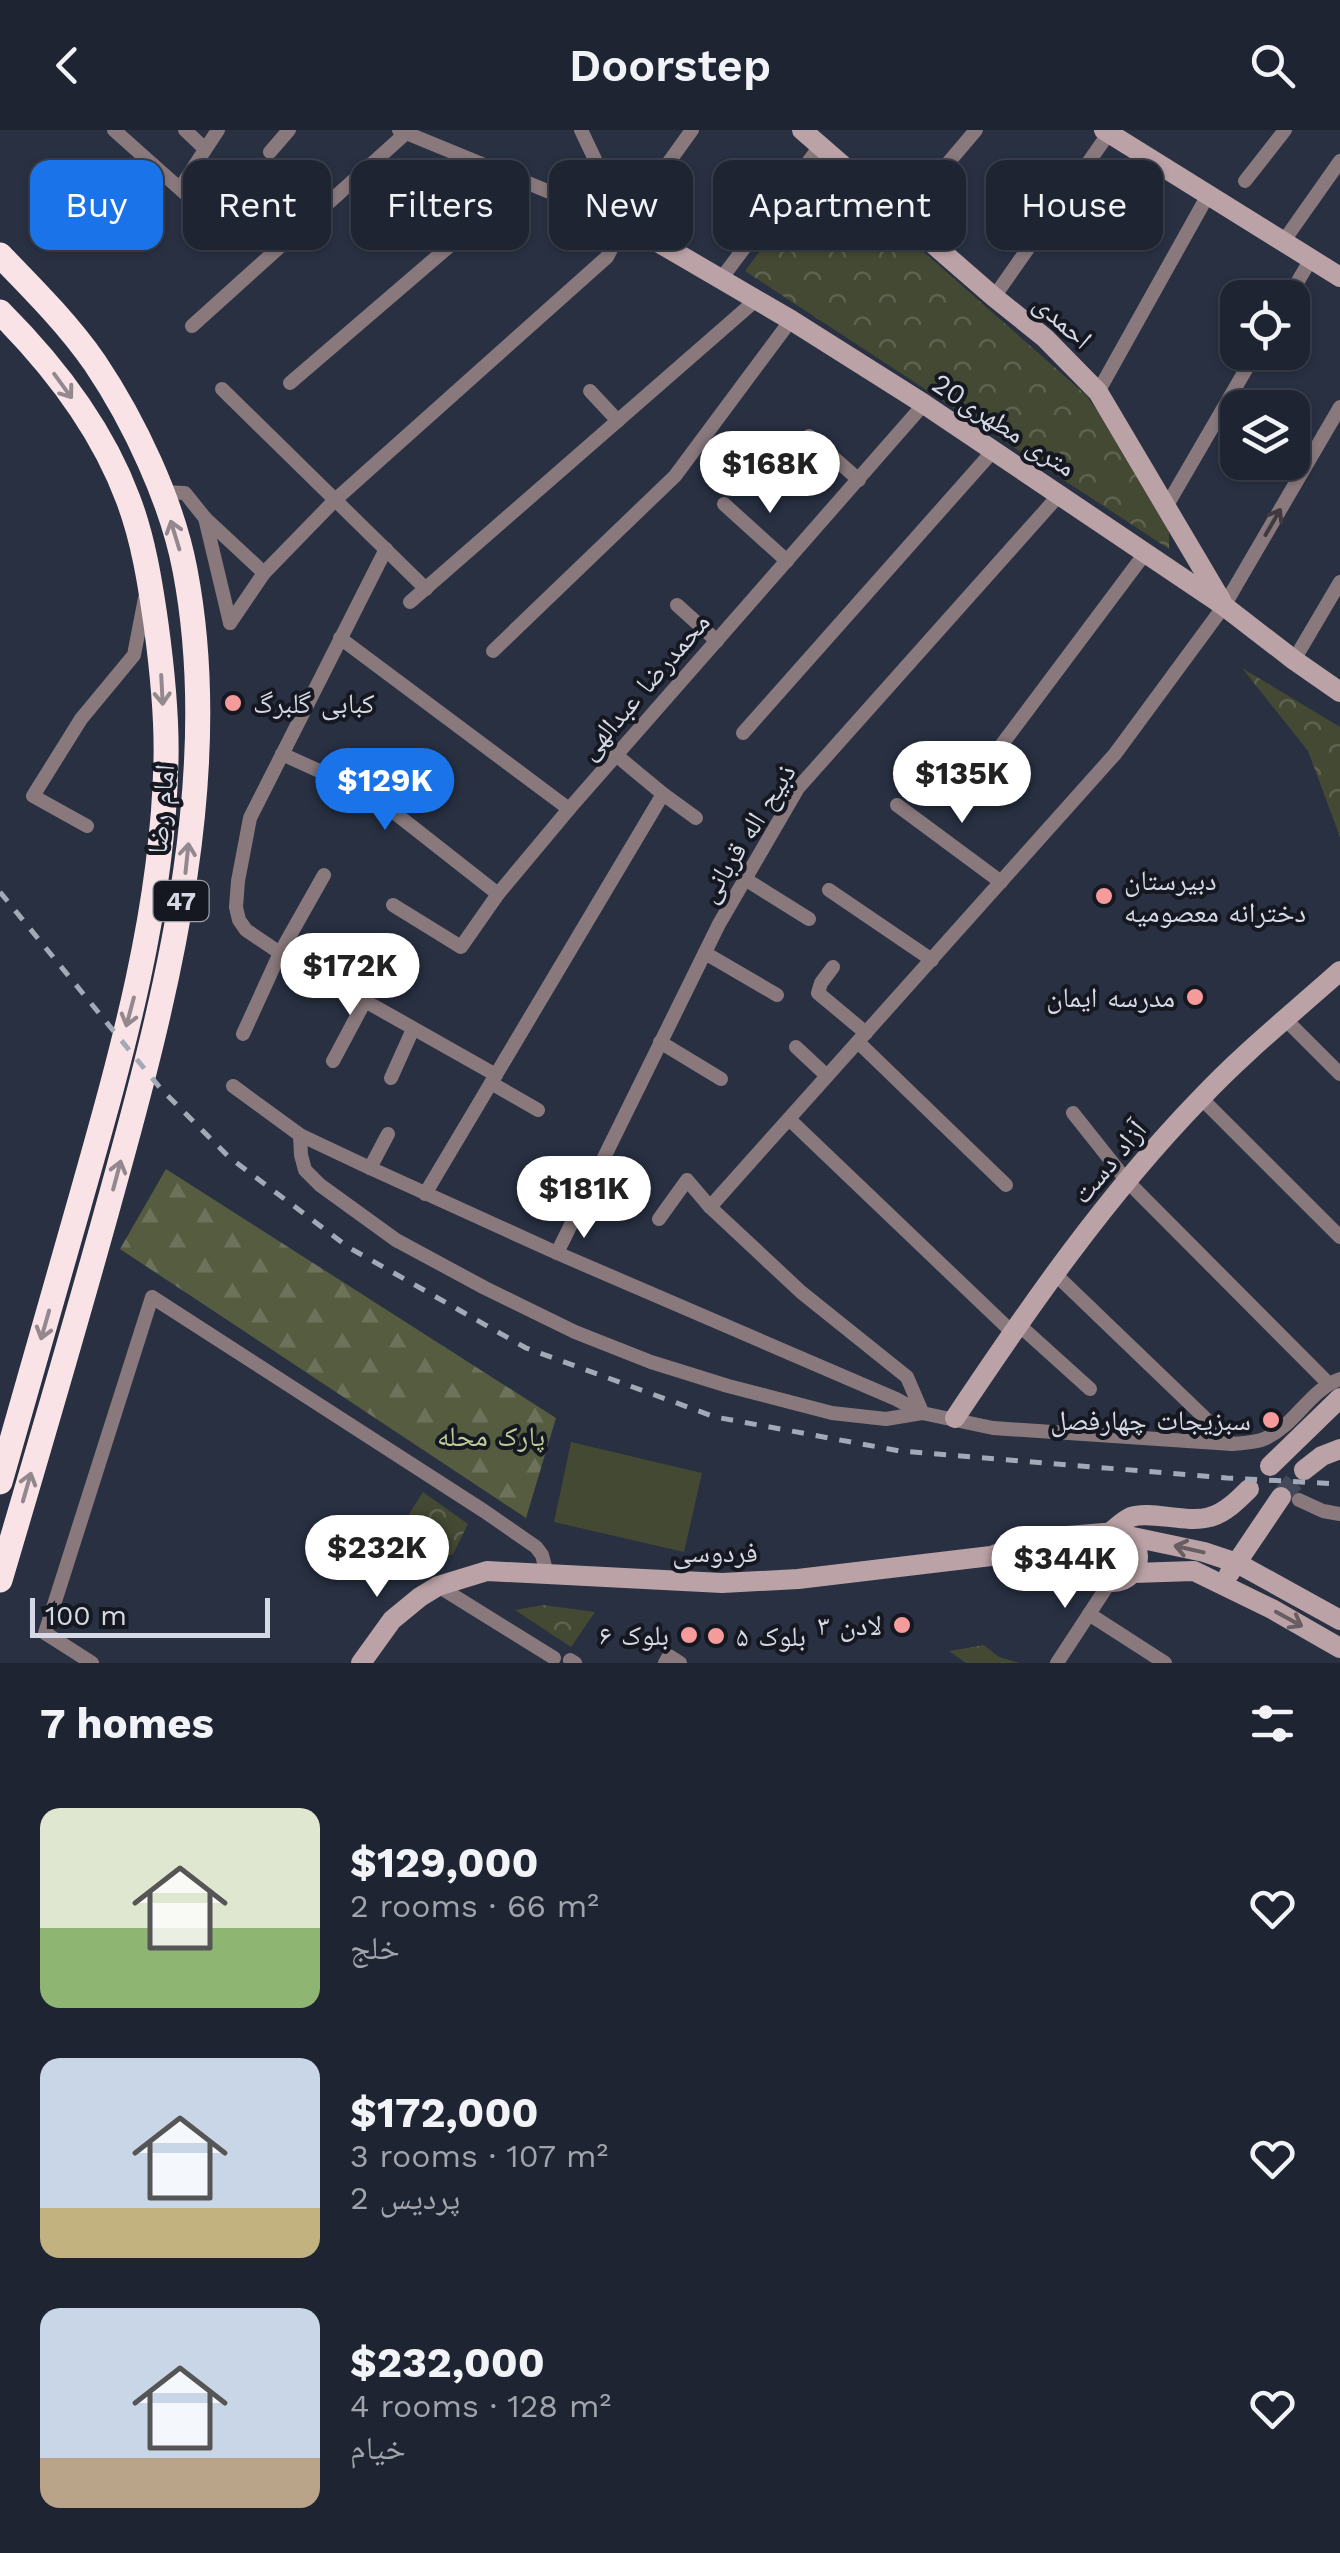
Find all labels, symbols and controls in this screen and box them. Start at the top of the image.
icon: back [40,38,95,93]
icon: search [1245,38,1300,93]
text: Doorstep [569,39,771,92]
chip: Buy [30,160,163,250]
chip: Rent [183,160,331,250]
chip: Filters [351,160,529,250]
chip: New [549,160,693,250]
chip: Apartment [713,160,966,250]
chip: House [986,160,1163,250]
map controls [1220,280,1310,480]
button: locate [1220,280,1310,370]
street label: احمدی [1027,286,1099,356]
street label: 20متری مطهری [926,366,1082,484]
one-way arrow [52,372,73,400]
button: layers [1220,390,1310,480]
pin: $168K [700,431,840,516]
text: $168K [722,444,818,482]
one-way arrow [1264,508,1284,537]
one-way arrow [165,520,183,551]
street label: محمدرضا عبدالهی [571,606,717,767]
one-way arrow [153,673,172,705]
place label: کبابی گلبرگ [253,687,375,721]
marker: کبابی گلبرگ [222,692,244,714]
pin: $135K [892,741,1032,826]
pin: $129K [315,748,455,833]
text: $135K [915,754,1009,792]
street label: ذبیح اله قربانی [691,758,803,909]
text: $129K [337,761,433,799]
street label: امام رضا [141,763,183,855]
one-way arrow [178,842,197,874]
place label: دبیرستان دخترانه معصومیه [1124,864,1306,929]
road number: 47 [154,881,208,921]
marker: دبیرستان دخترانه معصومیه [1093,885,1115,907]
pin: $172K [280,933,420,1018]
text: $172K [302,946,398,984]
place label: مدرسه ایمان [1046,981,1175,1014]
marker: مدرسه ایمان [1184,986,1206,1008]
one-way arrow [120,996,139,1027]
street label: آزاد دست [1065,1113,1154,1210]
pin: $181K [514,1156,654,1241]
one-way arrow [109,1159,127,1191]
text: $181K [539,1169,629,1207]
one-way arrow [34,1309,53,1340]
place label: سبزیجات چهارفصل [1050,1404,1251,1438]
marker: سبزیجات چهارفصل [1260,1409,1282,1431]
park label: پارک محله [437,1420,545,1453]
one-way arrow [19,1472,38,1503]
pin: $232K [307,1515,447,1600]
pin: $344K [995,1526,1135,1611]
text: $232K [327,1528,427,1566]
street label: فردوسی [672,1536,758,1570]
text: $344K [1013,1539,1117,1577]
one-way arrow [1174,1539,1206,1557]
scale bar [30,1593,270,1638]
text: 100 m [45,1599,127,1632]
place label: لادن ۳ [817,1609,882,1642]
one-way arrow [1274,1609,1303,1629]
marker: لادن ۳ [891,1614,913,1636]
place label: بلوک ۶ [599,1619,669,1652]
place label: بلوک ۵ [736,1620,806,1653]
marker: بلوک ۶ [678,1624,700,1646]
marker: بلوک ۵ [705,1625,727,1647]
icon: filters [1245,1696,1300,1751]
text: 7 homes [40,1699,214,1748]
text: $129,000 [350,1838,539,1887]
icon: home [120,1848,240,1968]
icon: heart [1245,1881,1300,1936]
text: 2 rooms · 66 m² [350,1887,599,1925]
text: خلج [350,1929,400,1967]
text: $172,000 [350,2088,539,2137]
icon: home [120,2098,240,2218]
icon: heart [1245,2131,1300,2186]
text: 3 rooms · 107 m² [350,2137,608,2175]
text: پردیس 2 [350,2179,460,2217]
text: $232,000 [350,2338,545,2387]
icon: home [120,2348,240,2468]
icon: heart [1245,2381,1300,2436]
text: 4 rooms · 128 m² [350,2387,611,2425]
text: خیام [350,2429,406,2467]

